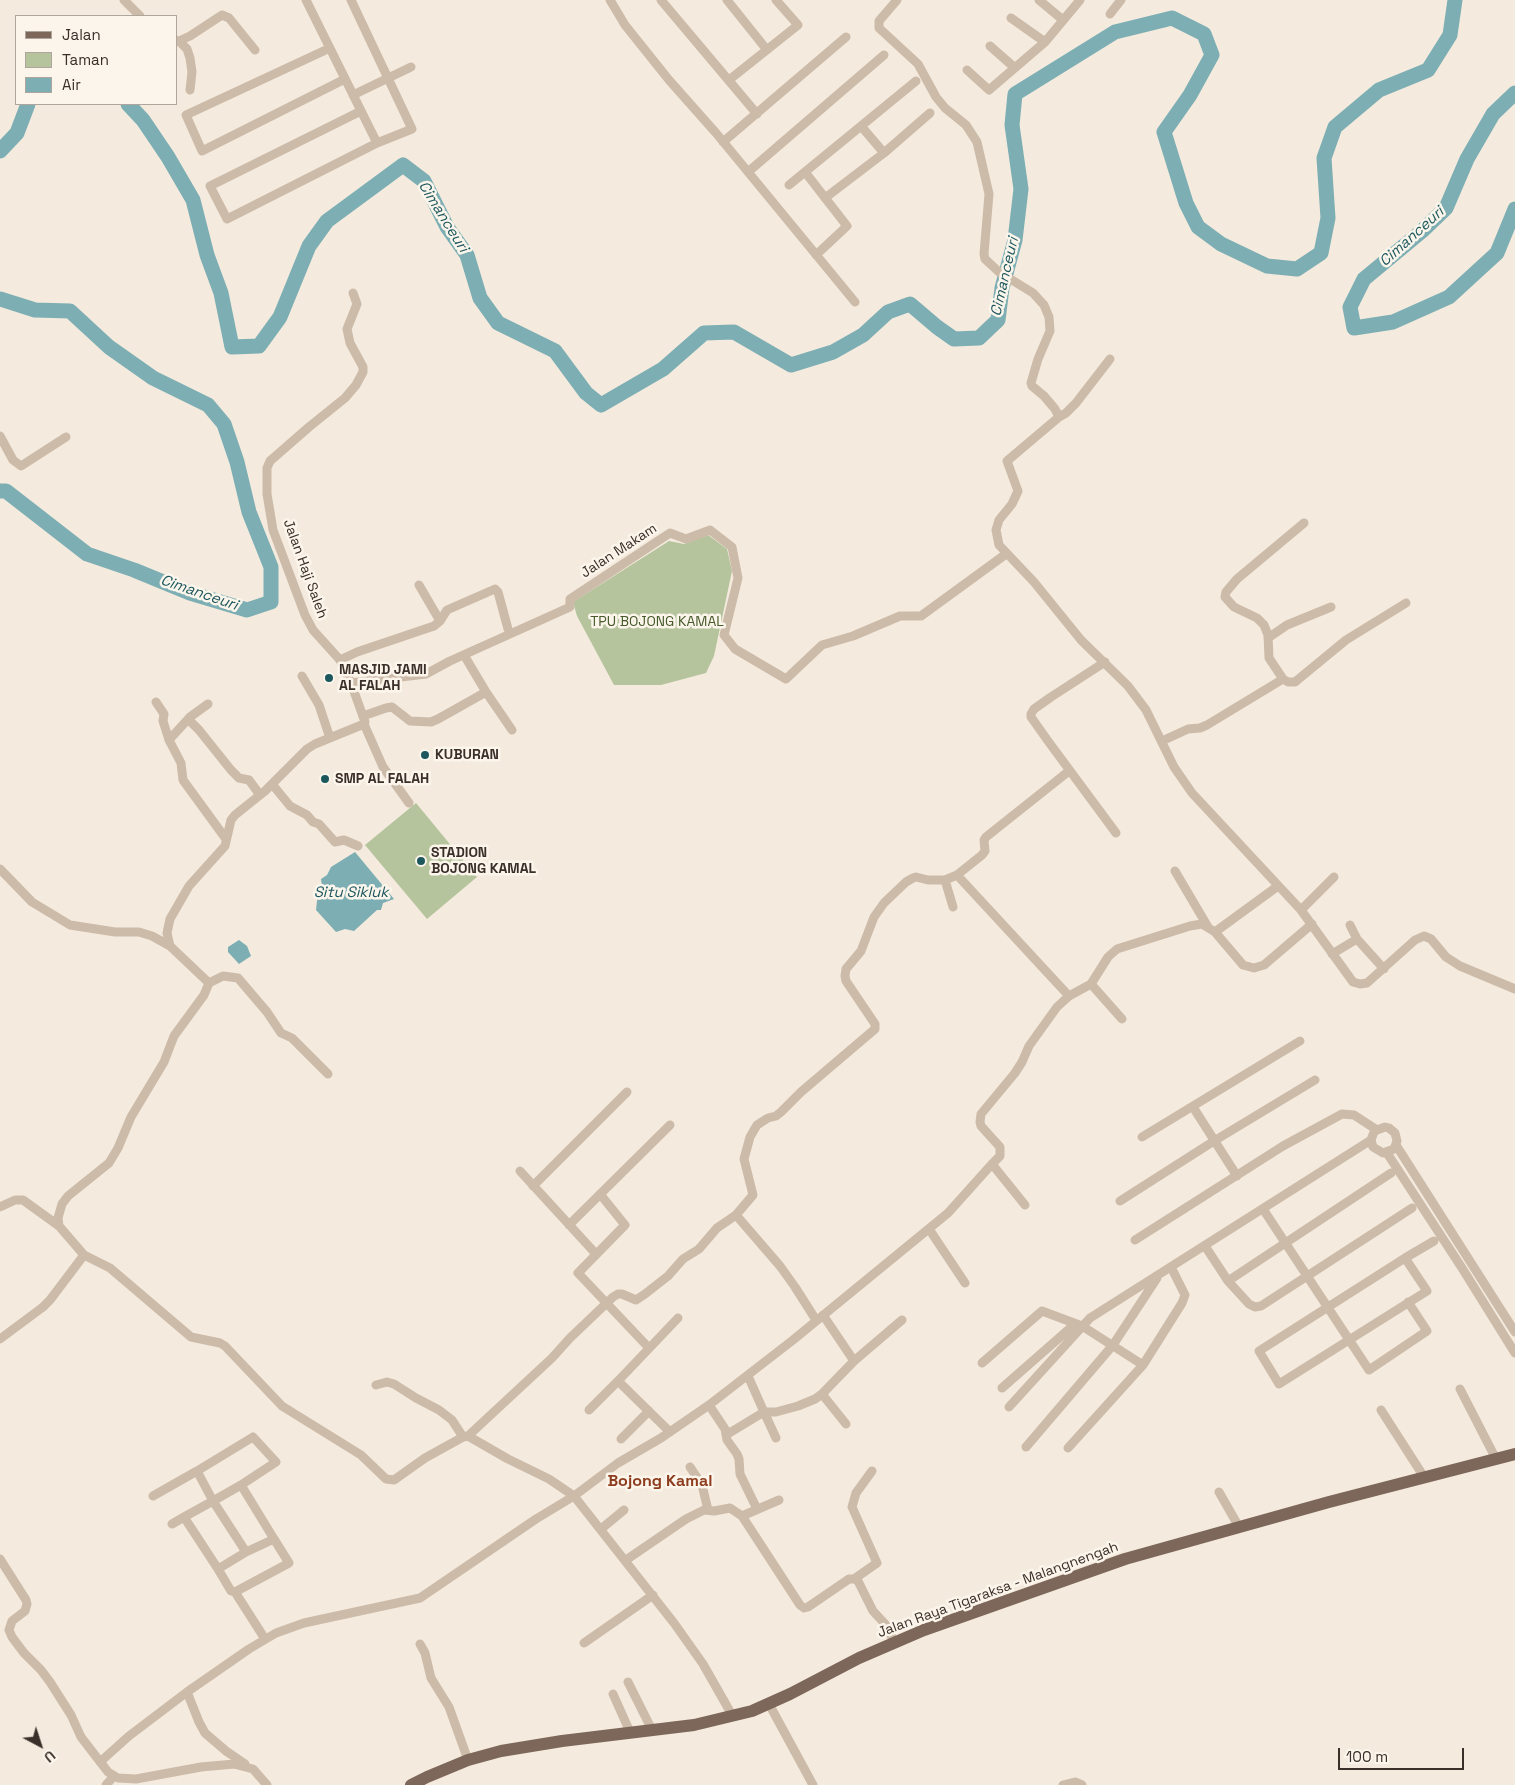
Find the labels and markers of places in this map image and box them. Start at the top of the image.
place label: MASJID JAMI AL FALAH [339,662,427,694]
marker: MASJID JAMI AL FALAH [323,672,335,684]
place label: KUBURAN [435,747,499,763]
marker: KUBURAN [419,749,431,761]
place label: SMP AL FALAH [335,771,429,787]
marker: SMP AL FALAH [319,773,331,785]
place label: STADION BOJONG KAMAL [431,845,536,878]
marker: STADION BOJONG KAMAL [415,855,427,867]

